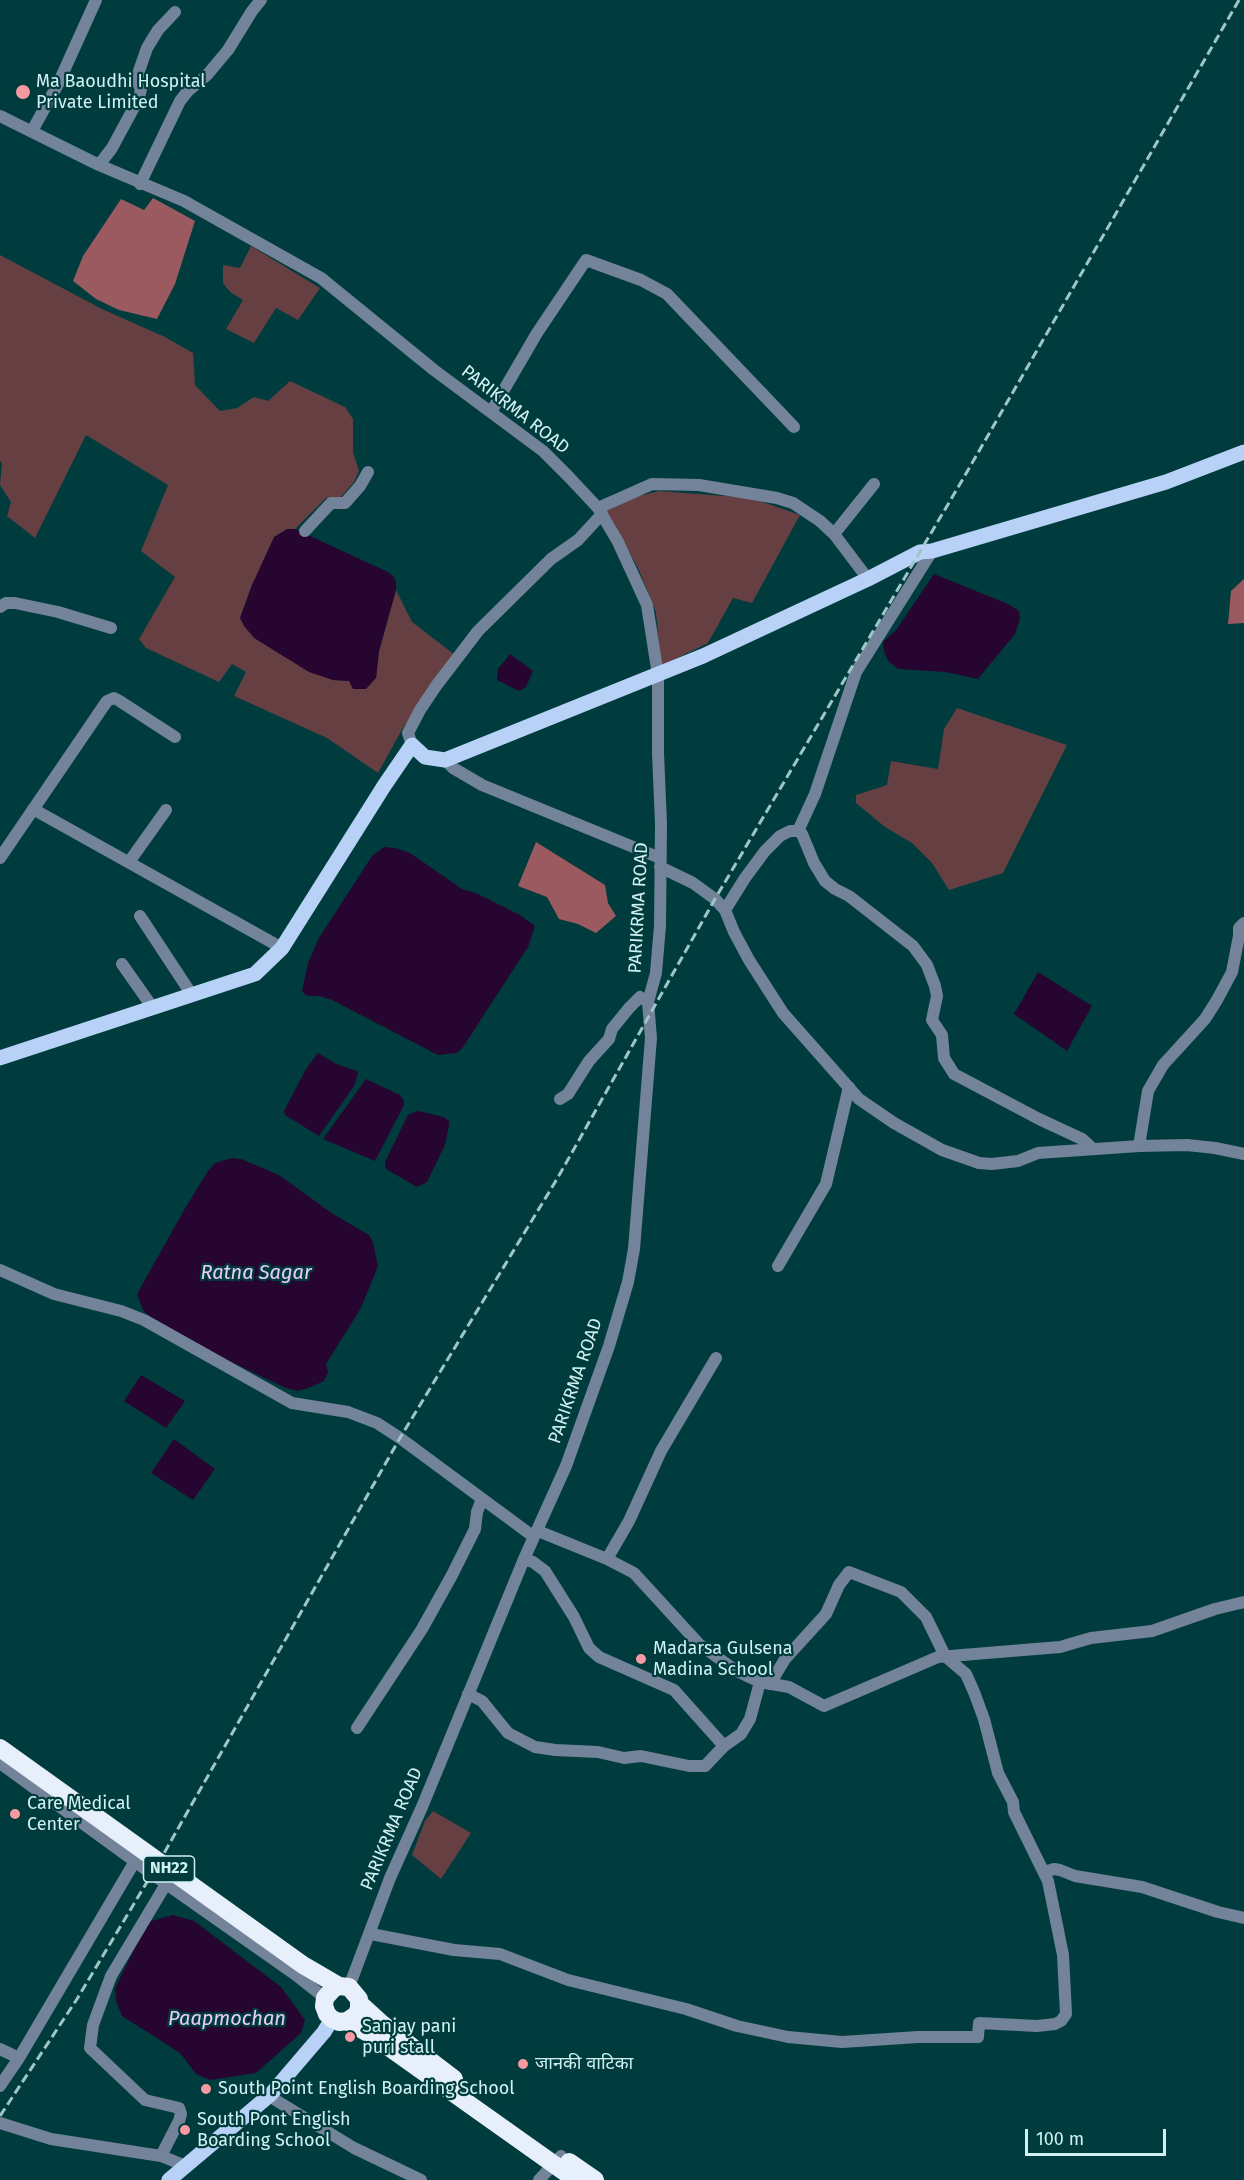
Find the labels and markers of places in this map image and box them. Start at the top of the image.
place label: Ma Baoudhi Hospital Private Limited [36,71,206,113]
marker: Ma Baoudhi Hospital Private Limited [14,83,32,101]
place label: Madarsa Gulsena Madina School [653,1638,792,1680]
marker: Madarsa Gulsena Madina School [634,1652,648,1666]
place label: Care Medical Center [27,1793,131,1836]
marker: Care Medical Center [8,1807,22,1821]
place label: Sanjay pani puri stall [362,2016,456,2058]
marker: Sanjay pani puri stall [343,2030,357,2044]
place label: जानकी वाटिका [535,2053,633,2075]
marker: जानकी वाटिका [516,2057,530,2071]
place label: South Point English Boarding School [218,2078,515,2100]
marker: South Point English Boarding School [199,2082,213,2096]
place label: South Pont English Boarding School [197,2109,351,2152]
marker: South Pont English Boarding School [178,2123,192,2137]

